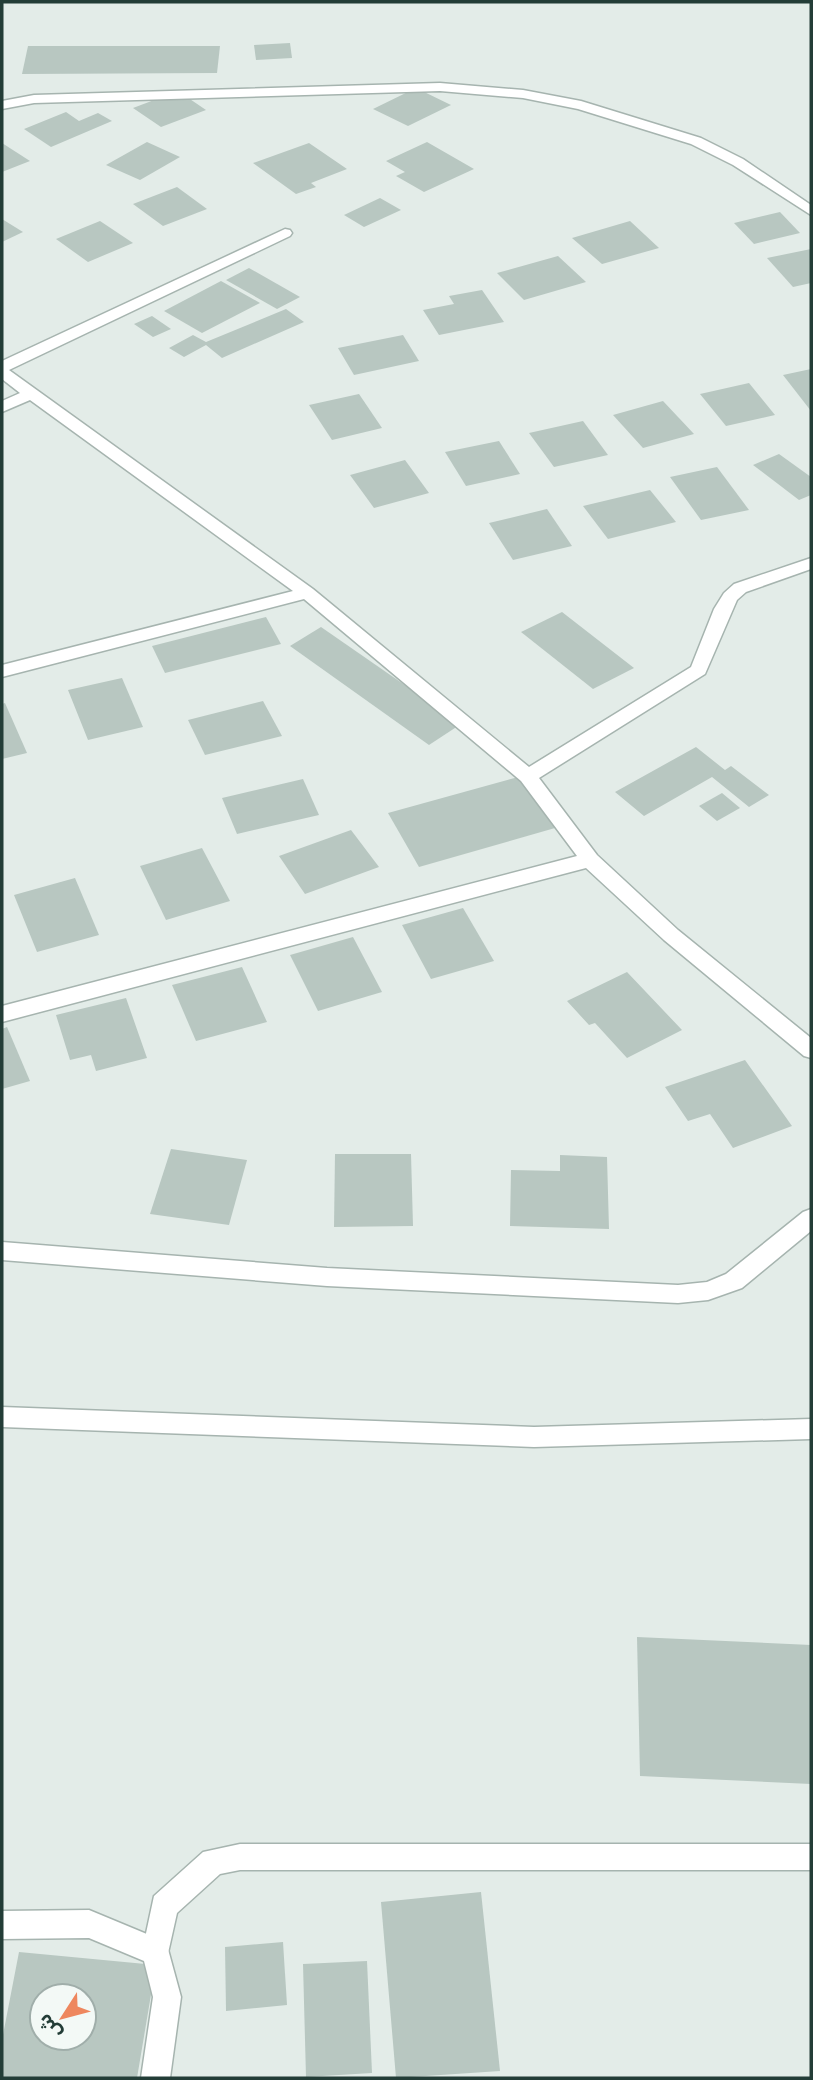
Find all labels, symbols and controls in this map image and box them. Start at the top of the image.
north arrow [28,1982,98,2052]
text: ش [33,2009,67,2044]

